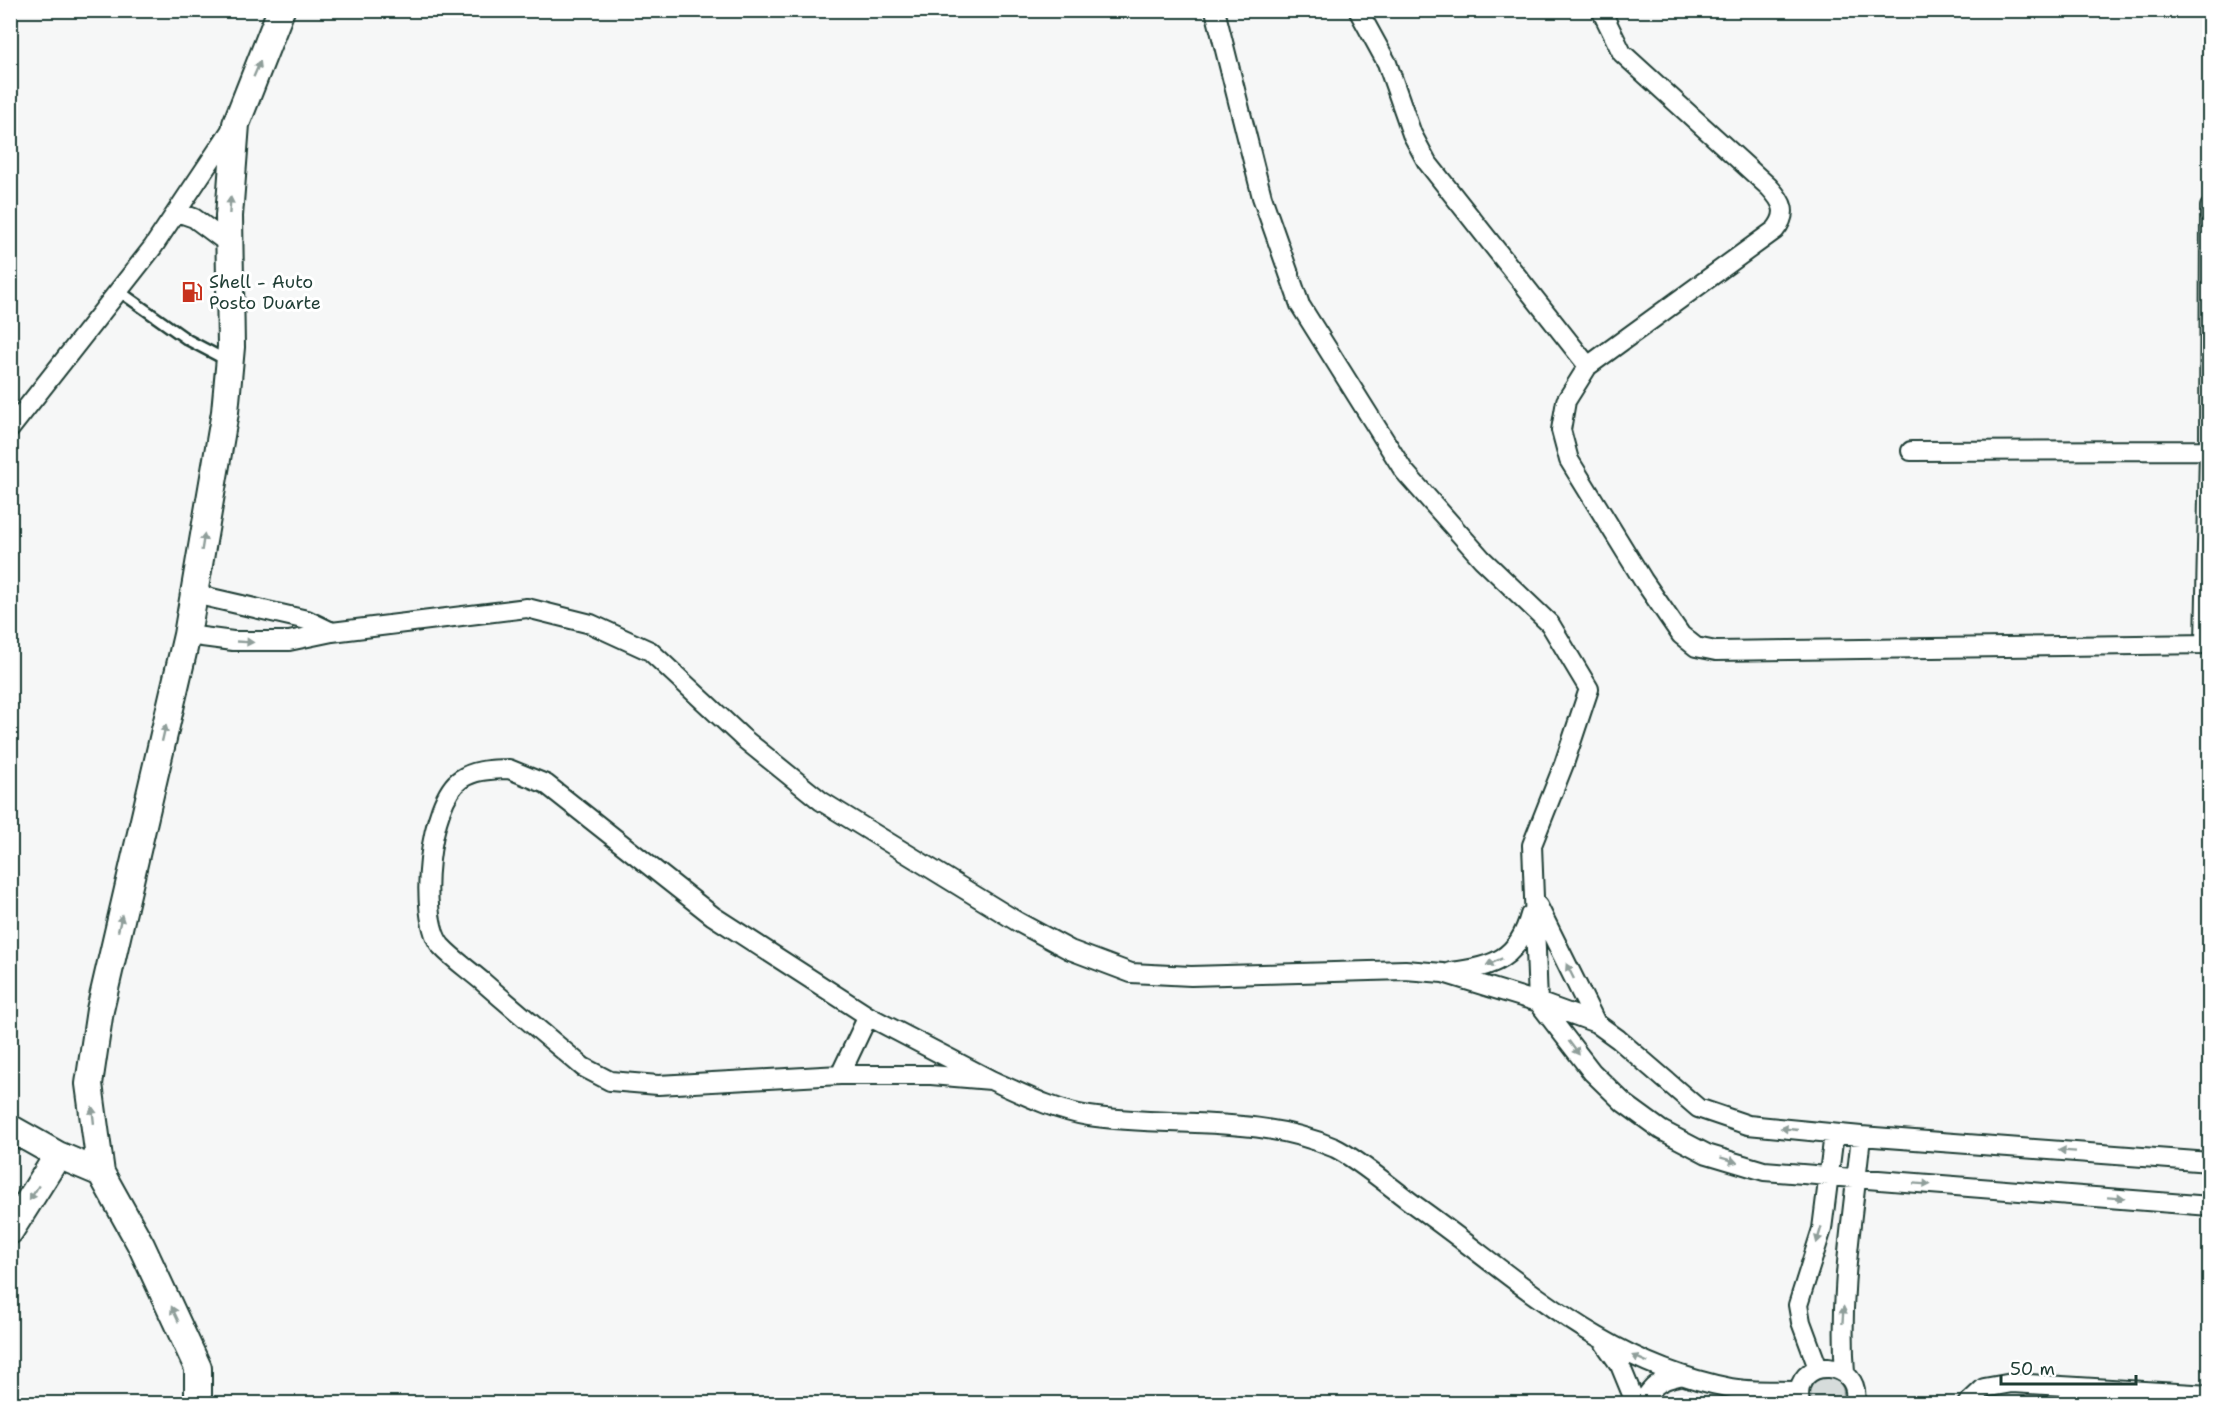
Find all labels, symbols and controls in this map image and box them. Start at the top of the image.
one-way arrow [252,60,262,78]
one-way arrow [225,195,235,214]
place label: Shell - Auto Posto Duarte [209,270,321,315]
fuel station icon: Shell - Auto Posto Duarte [180,280,204,304]
one-way arrow [199,533,208,552]
one-way arrow [235,637,254,647]
one-way arrow [160,724,169,743]
one-way arrow [115,914,125,932]
one-way arrow [1485,957,1503,967]
one-way arrow [1565,962,1574,979]
one-way arrow [1568,1040,1581,1056]
one-way arrow [88,1106,97,1125]
one-way arrow [1780,1124,1799,1134]
one-way arrow [2058,1146,2077,1156]
one-way arrow [1720,1156,1738,1165]
one-way arrow [1913,1179,1932,1189]
one-way arrow [28,1185,39,1201]
one-way arrow [2107,1194,2126,1203]
one-way arrow [1814,1226,1824,1244]
one-way arrow [1838,1305,1847,1324]
one-way arrow [170,1306,179,1323]
scale bar [2001,1348,2136,1386]
one-way arrow [1632,1354,1649,1363]
text: 50 m [2010,1357,2055,1381]

